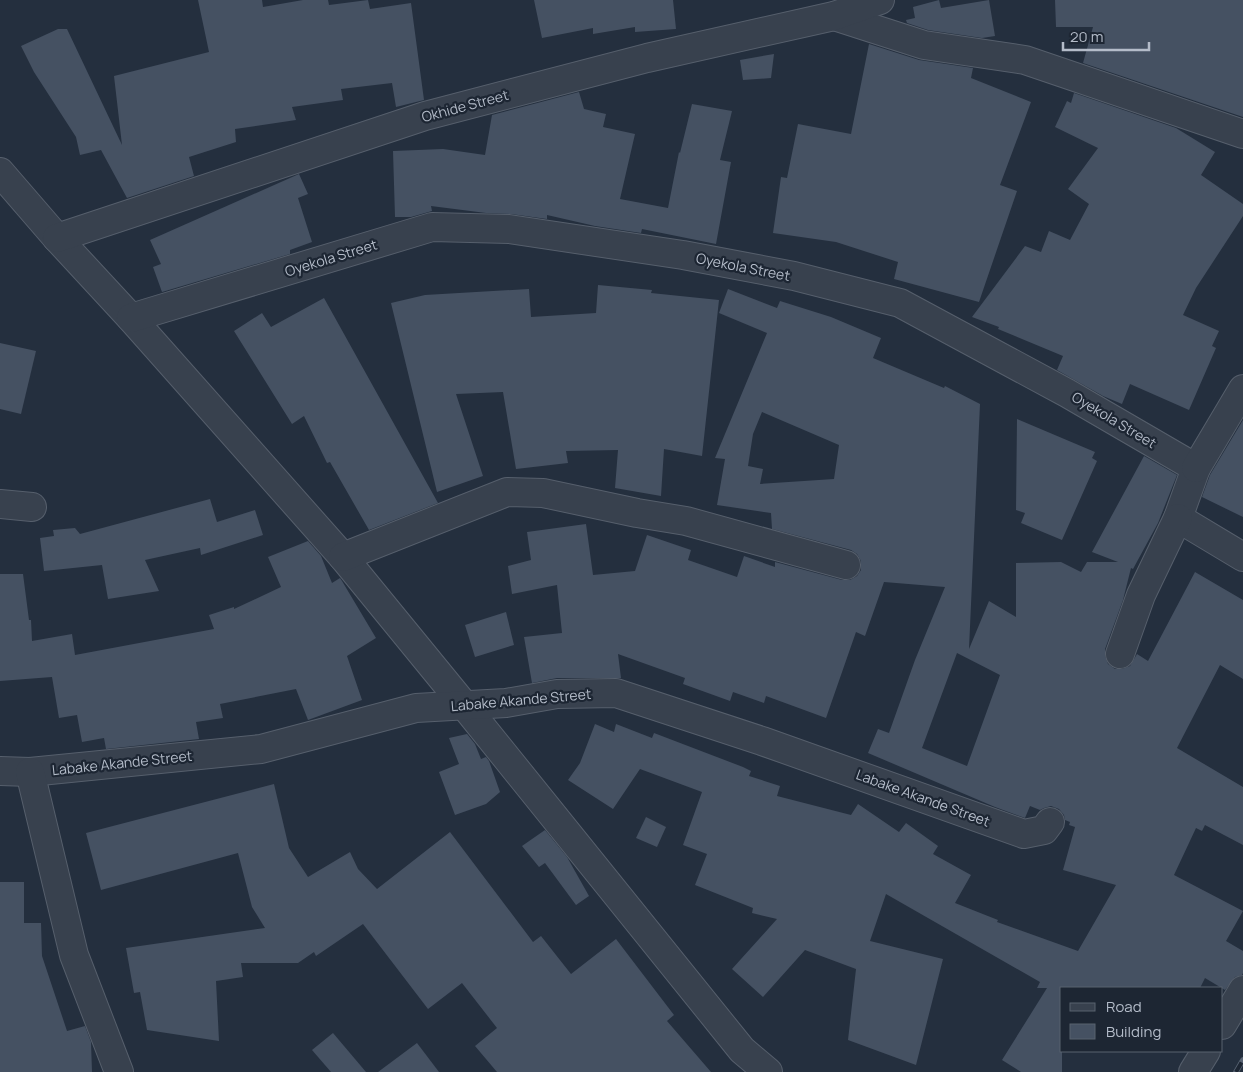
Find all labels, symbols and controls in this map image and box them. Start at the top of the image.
scale bar [1063,20,1149,52]
text: 20 m [1070,26,1103,47]
street label: Okhide Street [419,85,511,126]
street label: Oyekola Street [282,234,380,281]
street label: Oyekola Street [694,248,792,285]
street label: Oyekola Street [1068,387,1160,453]
street label: Labake Akande Street [450,684,592,715]
street label: Labake Akande Street [51,746,193,779]
street label: Labake Akande Street [854,764,993,831]
legend [1060,987,1223,1052]
text: Road [1106,996,1142,1017]
text: Building [1106,1021,1161,1042]

